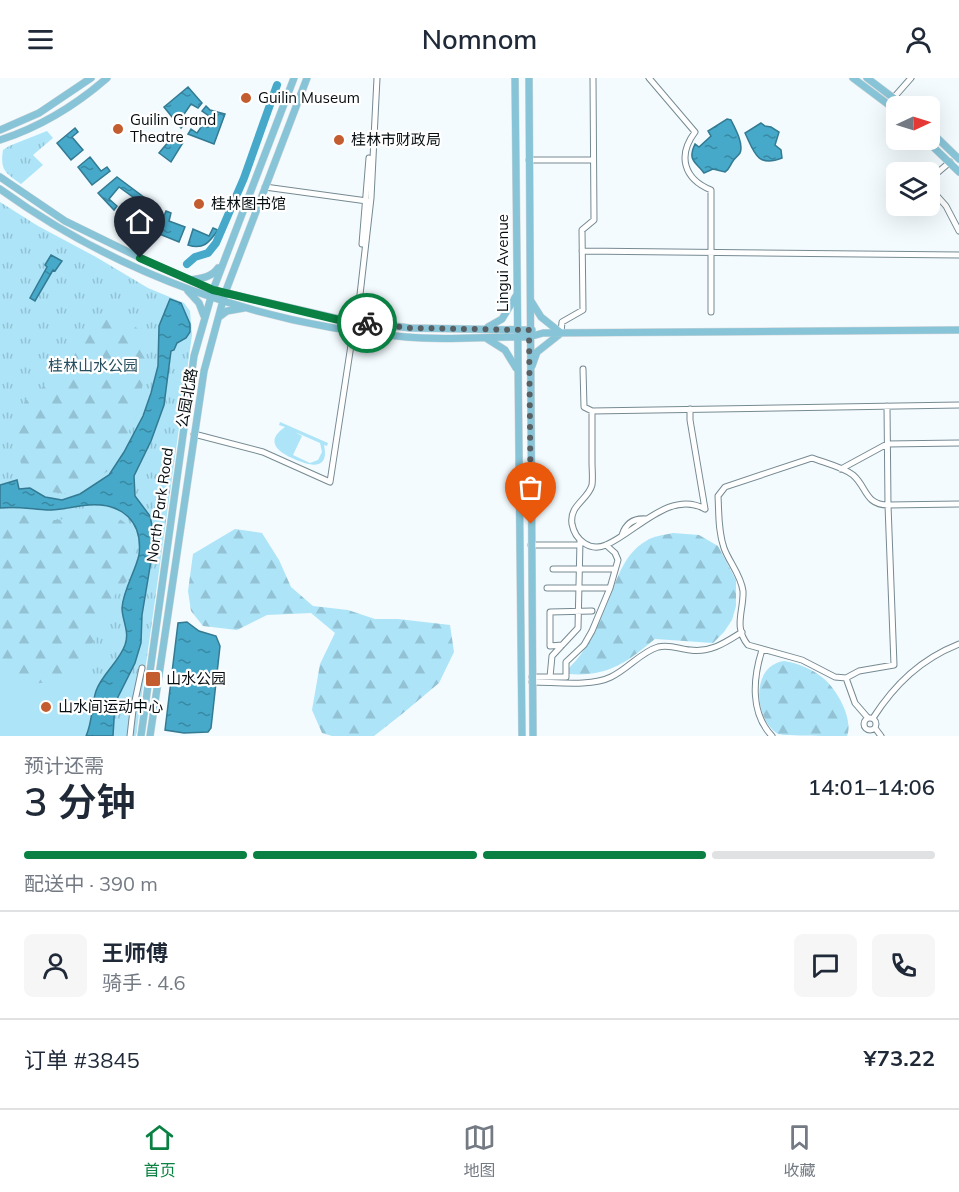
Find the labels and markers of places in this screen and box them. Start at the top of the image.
place label: Guilin Museum [258,88,360,107]
marker: Guilin Museum [239,91,253,105]
place label: Guilin Grand Theatre [130,110,216,146]
marker: Guilin Grand Theatre [111,122,125,136]
place label: 桂林市财政局 [351,130,441,149]
marker: 桂林市财政局 [332,133,346,147]
place label: 桂林图书馆 [211,194,286,213]
pin [114,196,165,258]
marker: 桂林图书馆 [192,197,206,211]
pin [505,462,556,524]
place label: 山水公园 [166,669,226,688]
marker: 山水公园 [144,670,162,688]
place label: 山水间运动中心 [58,697,163,716]
marker: 山水间运动中心 [39,700,53,714]

